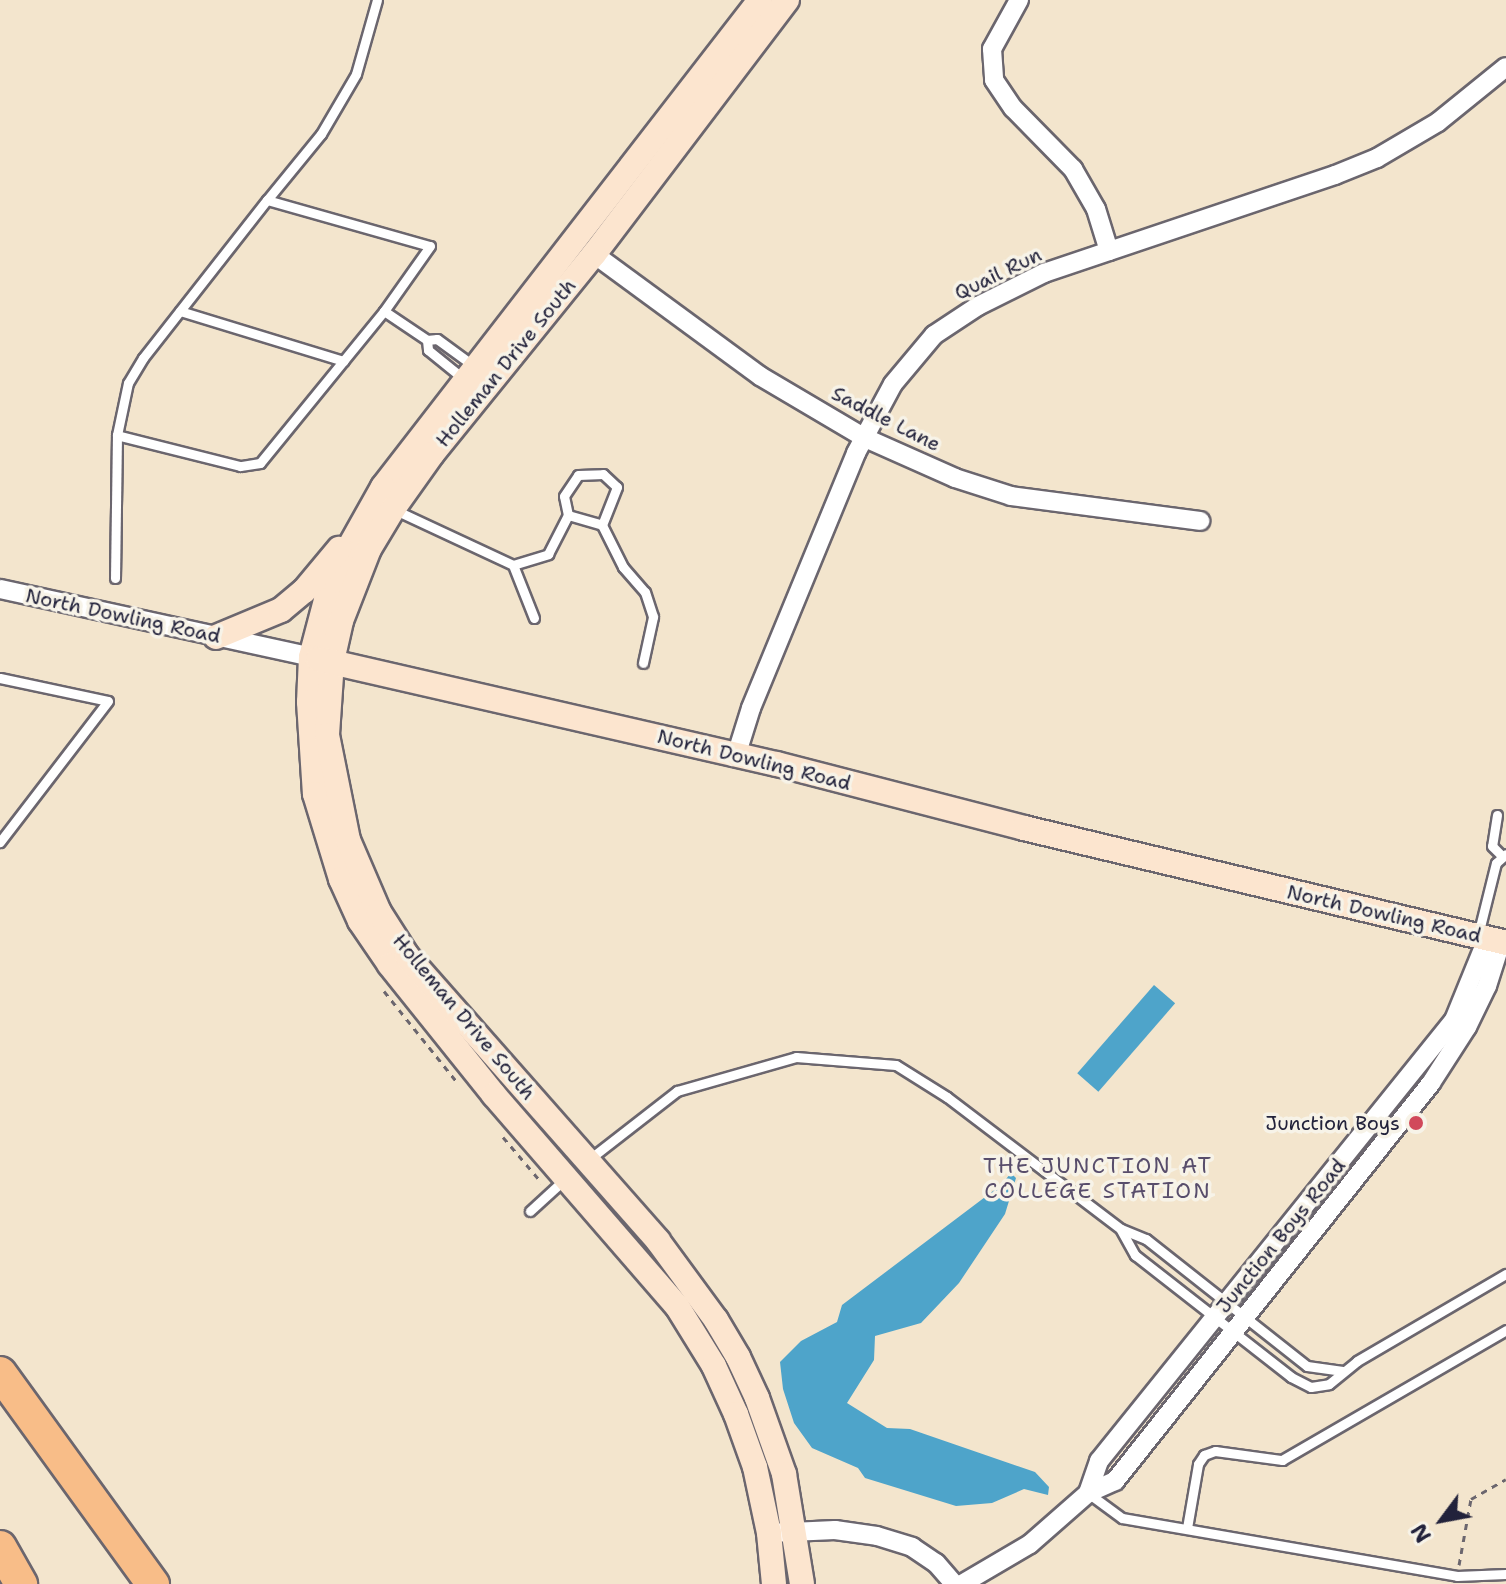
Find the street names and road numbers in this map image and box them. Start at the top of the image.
street label: Quail Run [951,243,1045,305]
street label: Holleman Drive South [431,274,581,452]
street label: Saddle Lane [828,381,944,457]
street label: North Dowling Road [23,584,223,648]
street label: North Dowling Road [655,724,853,796]
street label: North Dowling Road [1285,880,1483,948]
street label: Holleman Drive South [388,929,540,1105]
street label: Junction Boys Road [1211,1154,1351,1318]

